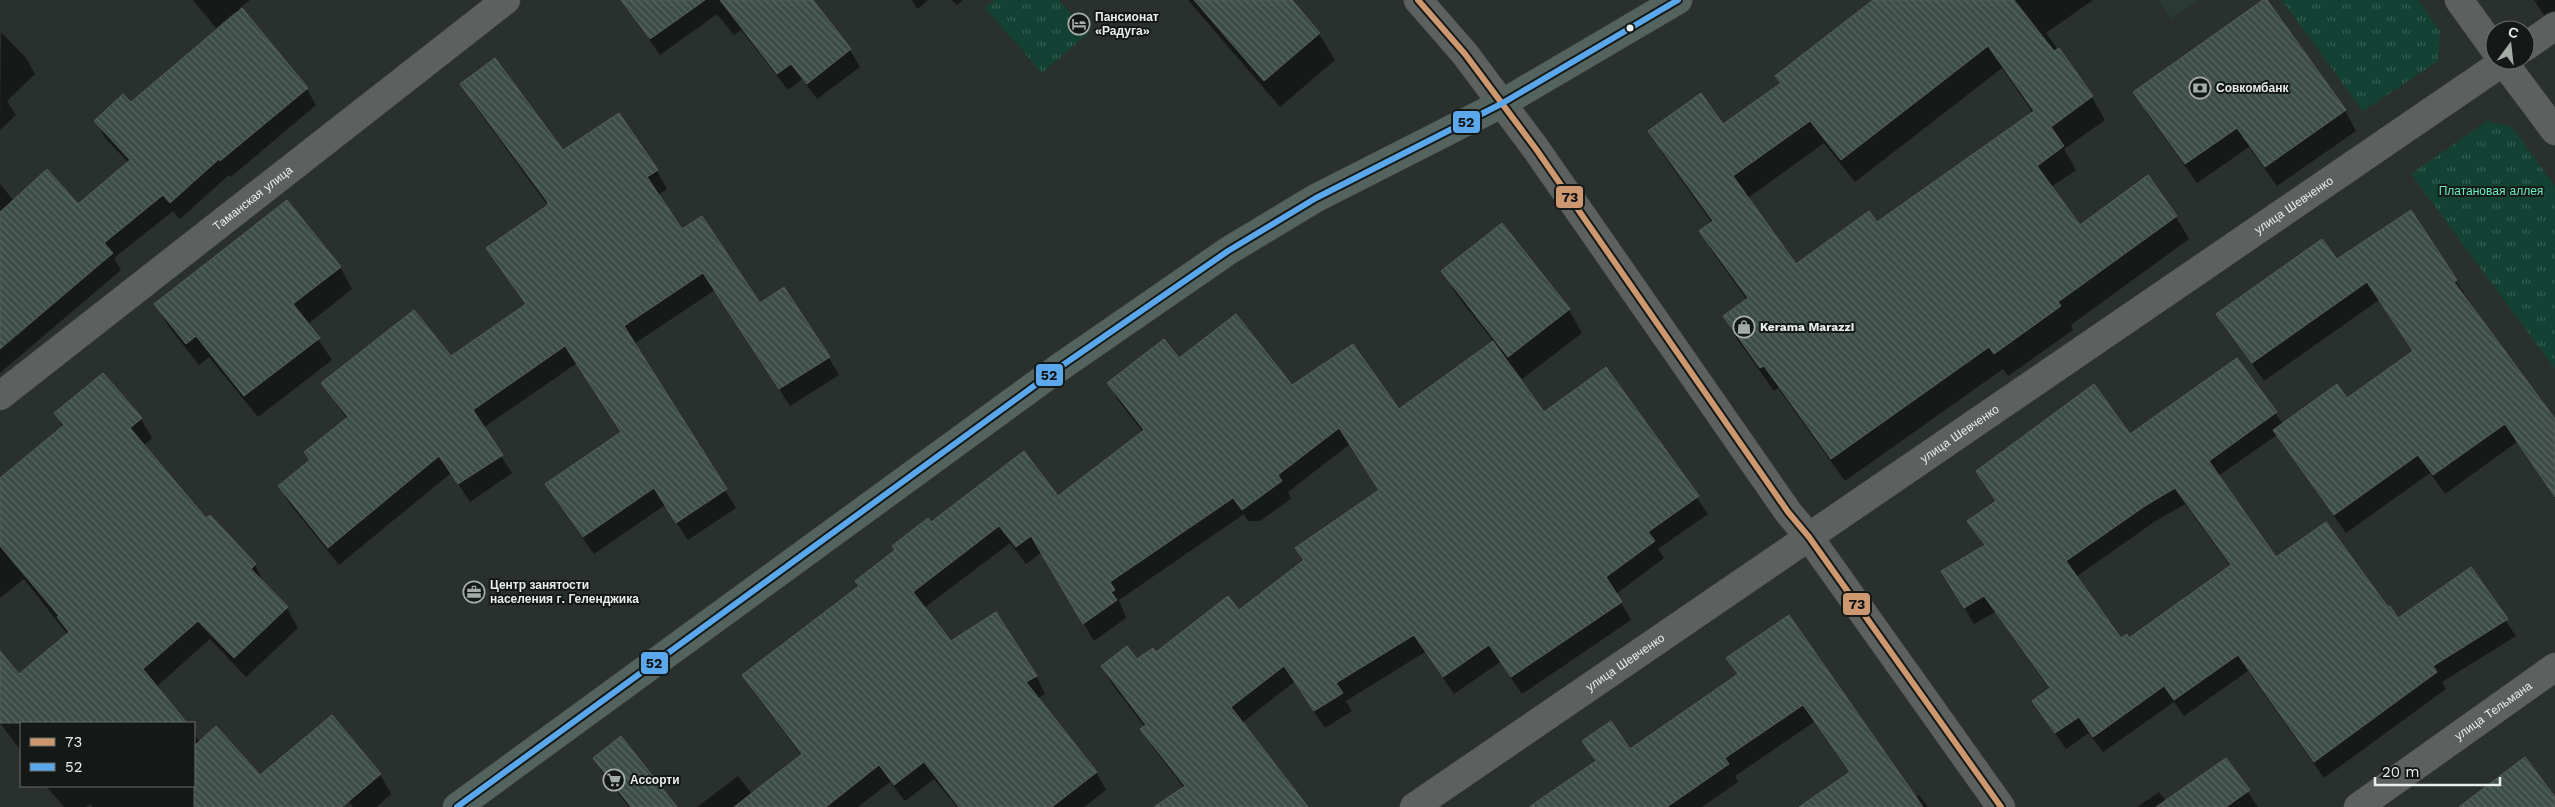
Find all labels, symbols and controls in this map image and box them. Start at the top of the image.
place label: Пансионат «Радуга» [1095,10,1159,38]
hotel icon: Пансионат «Радуга» [1067,12,1091,36]
north arrow [2485,20,2535,70]
unlabelled marker [1625,23,1635,33]
text: С [2506,23,2520,41]
bank icon: Совкомбанк [2188,76,2212,100]
place label: Совкомбанк [2216,81,2289,95]
line badge: 52 [1452,110,1481,134]
text: 52 [1458,114,1474,130]
street label: Таманская улица [210,163,296,234]
street label: улица Шевченко [2252,173,2336,237]
park label: Платановая аллея [2439,184,2543,198]
line badge: 73 [1555,185,1584,209]
text: 73 [1562,189,1578,205]
shop icon: Kerama Marazzi [1732,315,1756,339]
place label: Kerama Marazzi [1760,320,1854,334]
line badge: 52 [1035,363,1064,387]
text: 52 [1041,367,1057,383]
street label: улица Шевченко [1918,402,2002,466]
place label: Центр занятости населения г. Геленджика [490,578,639,606]
office icon: Центр занятости населения г. Геленджика [462,580,486,604]
line badge: 73 [1842,592,1871,616]
text: 73 [1849,596,1865,612]
street label: улица Шевченко [1583,630,1668,694]
line badge: 52 [640,651,669,675]
text: 52 [646,655,662,671]
street label: улица Тельмана [2452,678,2535,743]
legend [20,722,195,787]
text: 73 [65,733,82,751]
scale bar [2375,754,2500,786]
text: 52 [65,758,82,776]
text: 20 m [2382,763,2420,781]
supermarket icon: Ассорти [602,768,626,792]
place label: Ассорти [630,773,680,787]

